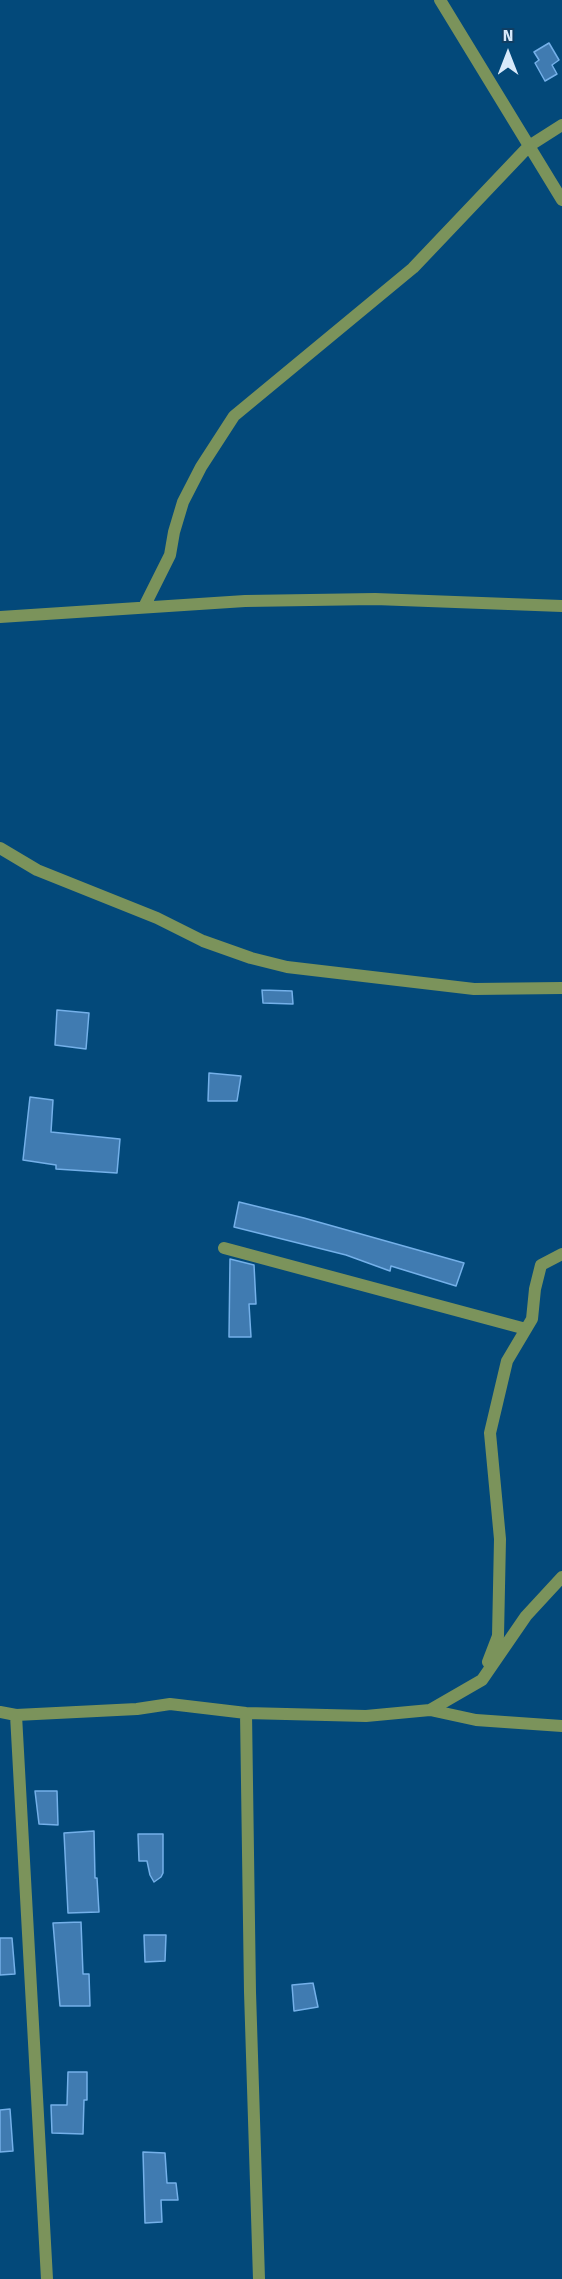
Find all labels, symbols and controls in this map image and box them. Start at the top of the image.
north arrow [478,24,538,84]
text: N [503,26,513,45]

